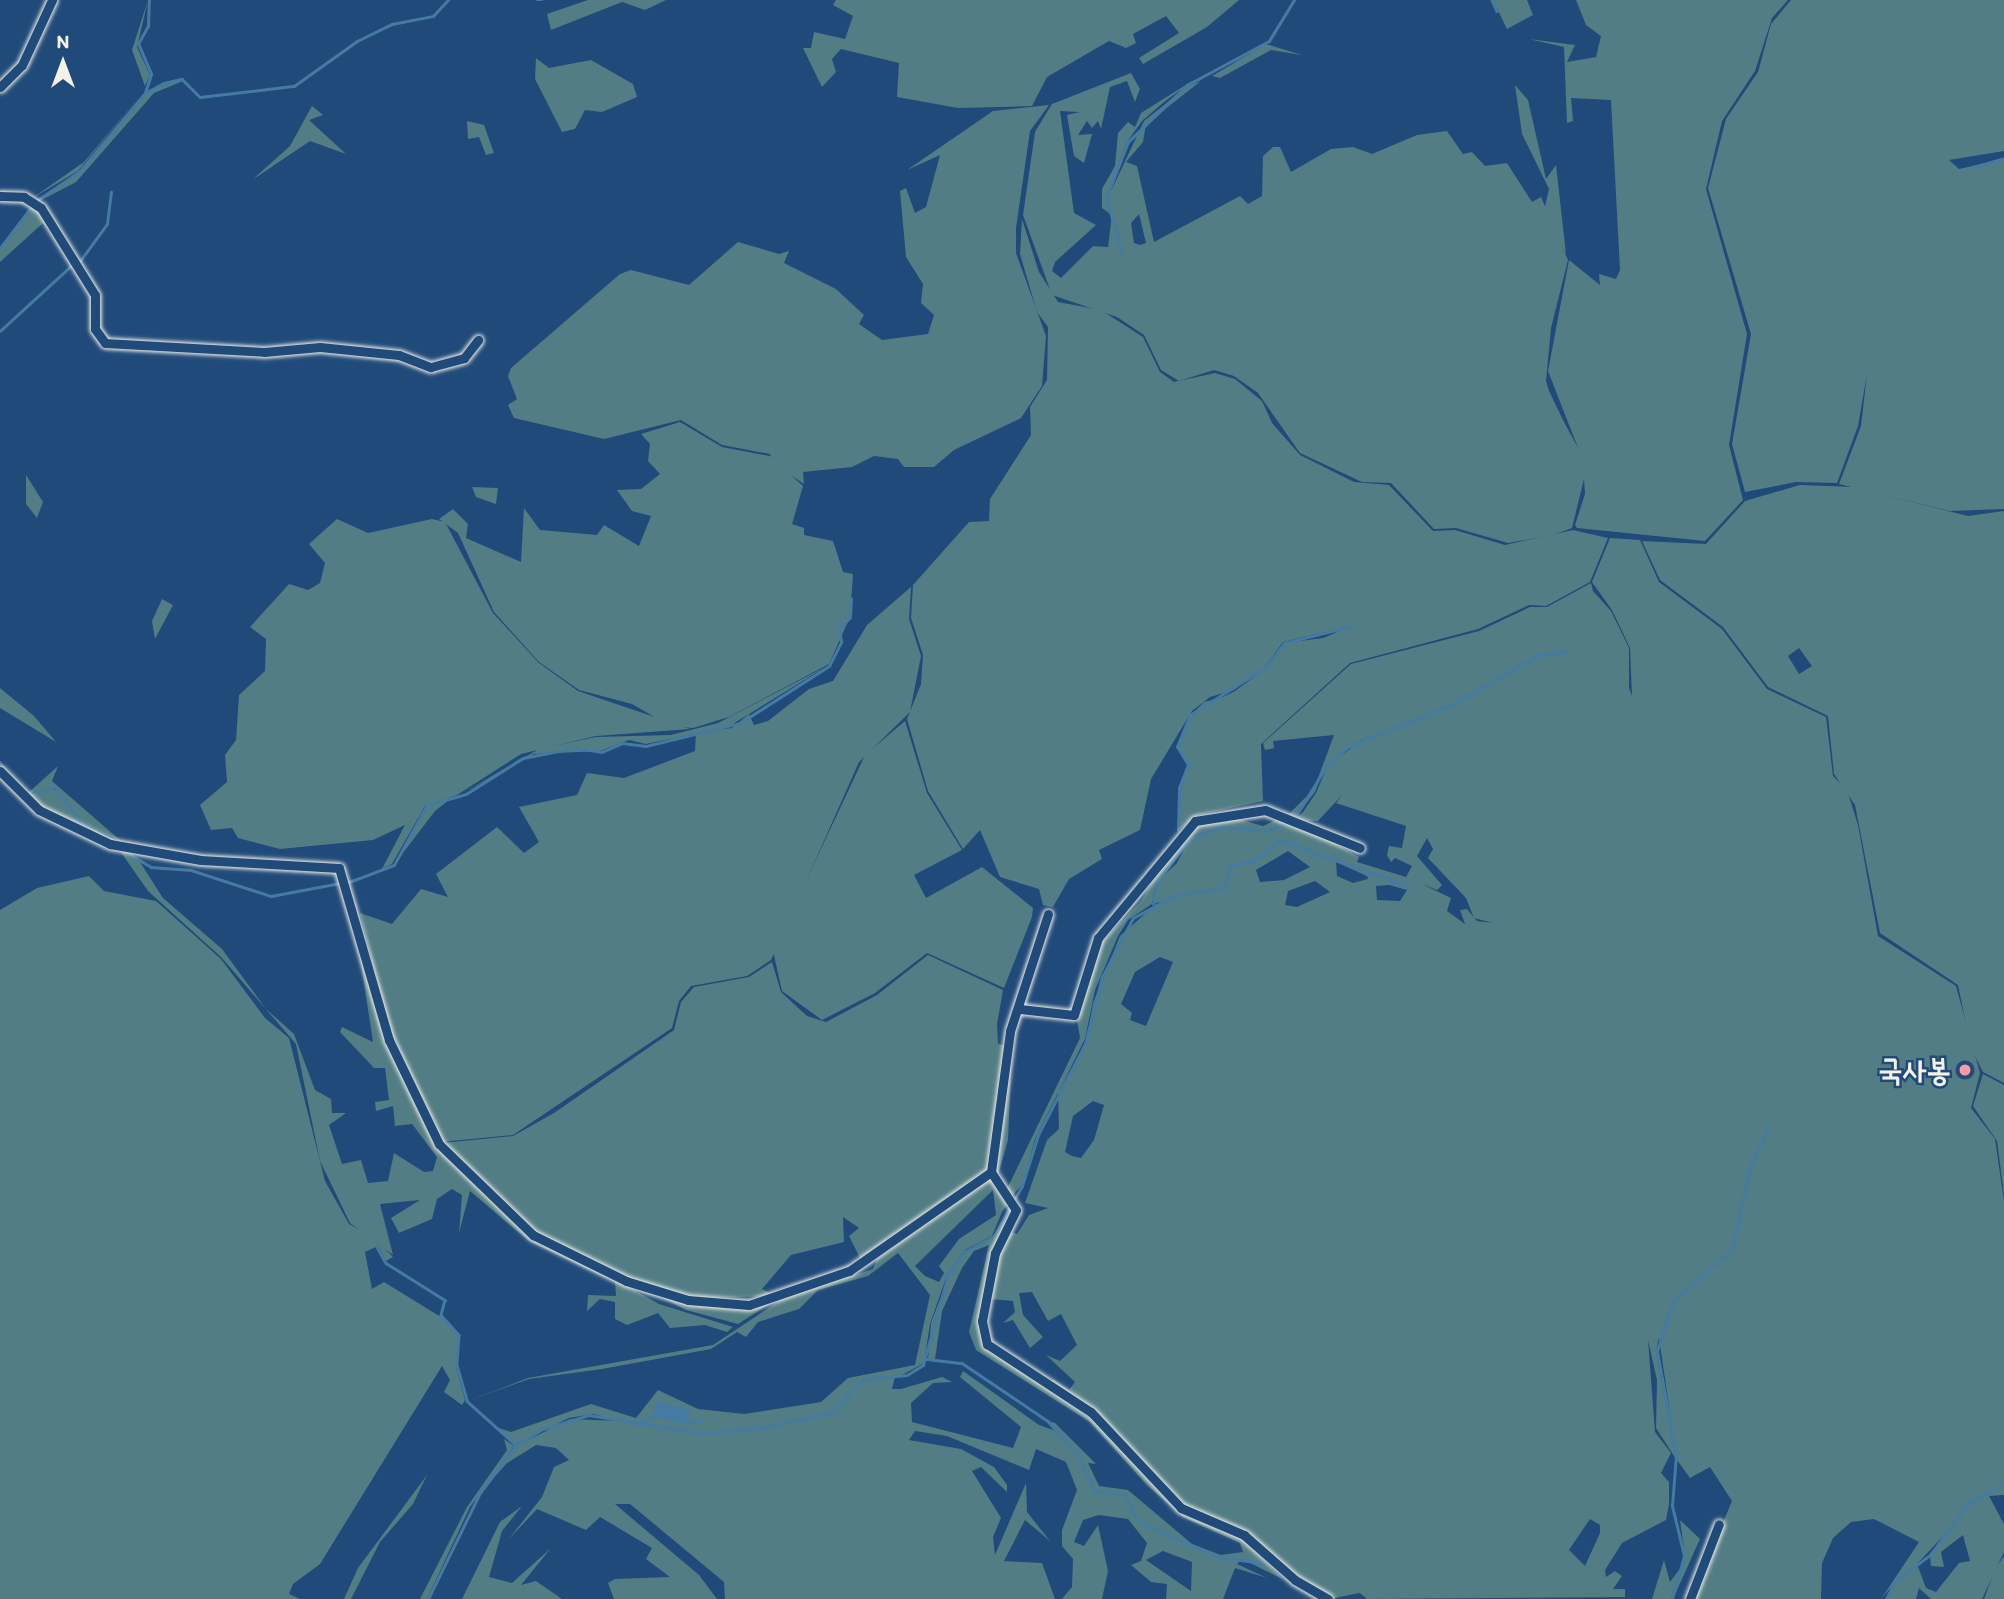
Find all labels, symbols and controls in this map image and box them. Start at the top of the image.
north arrow [28,28,98,98]
text: N [57,30,69,53]
place label: 국사봉 [1879,1052,1951,1088]
marker: 국사봉 [1957,1062,1973,1078]

